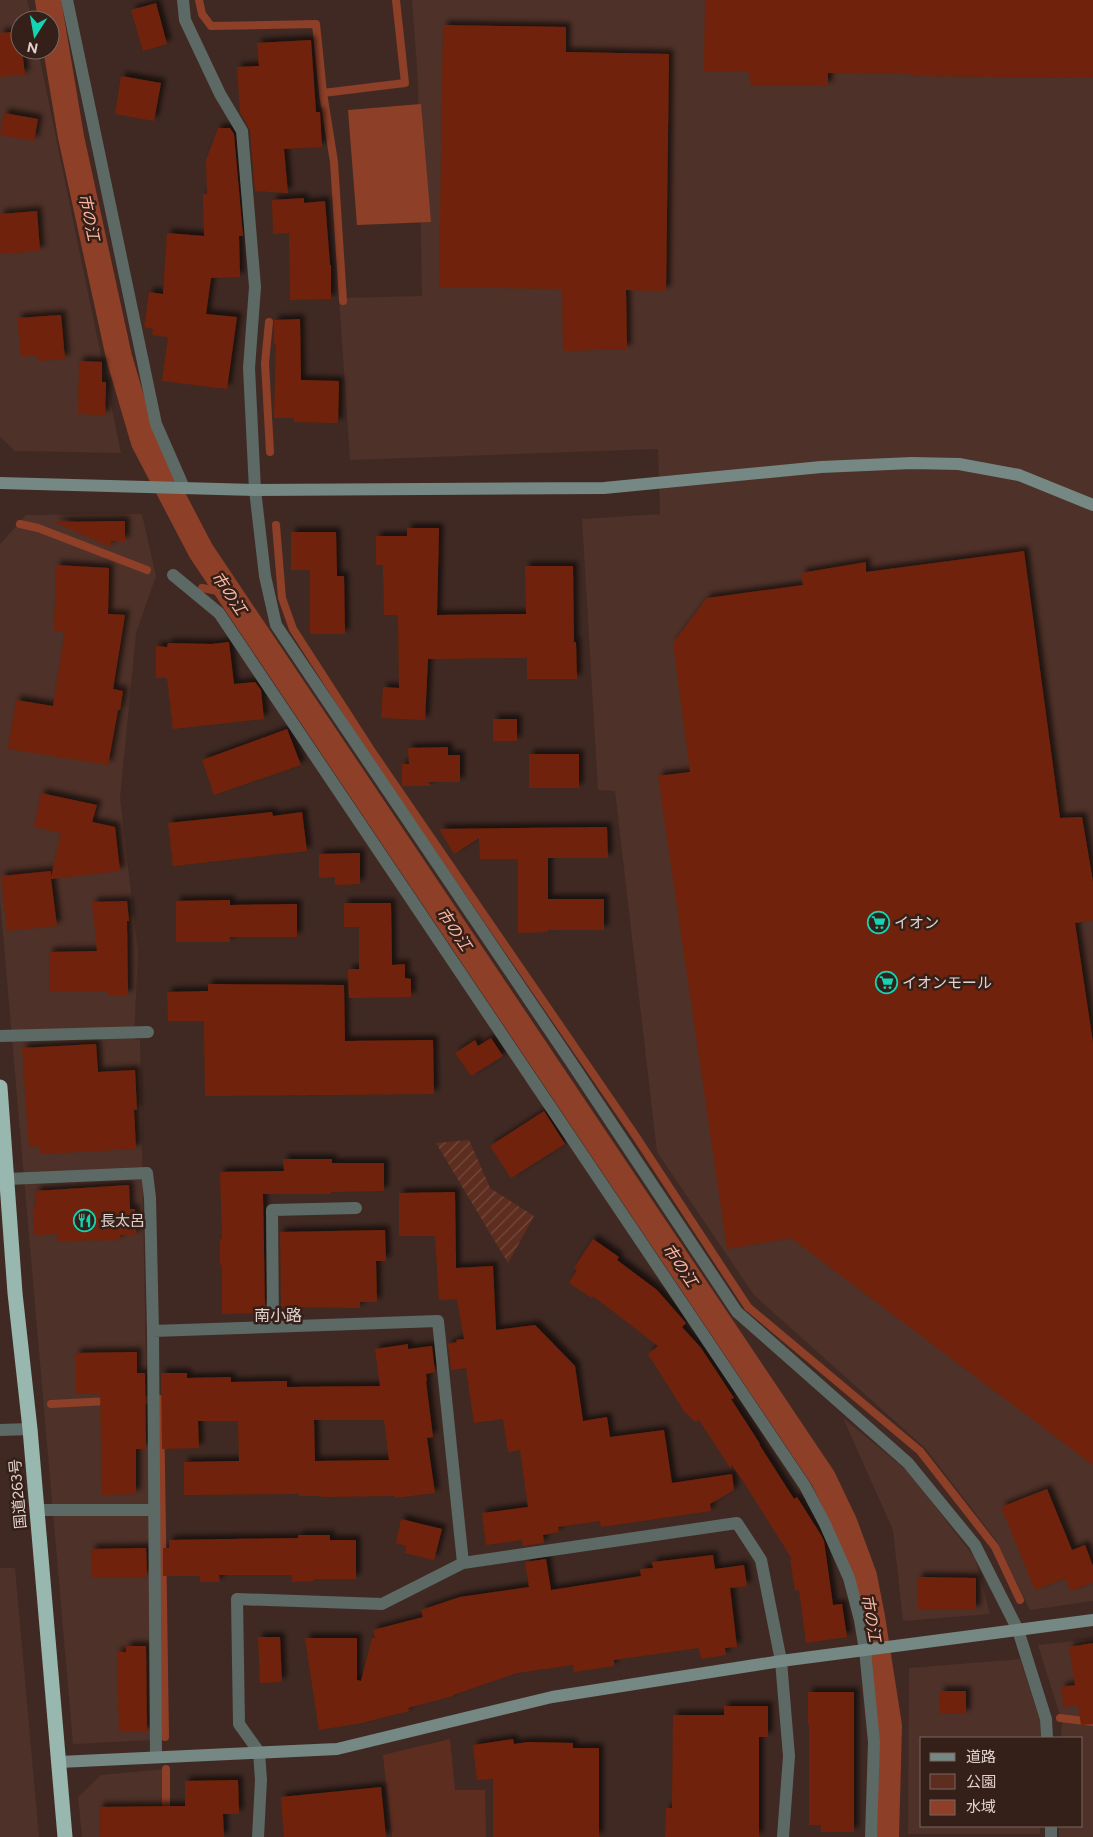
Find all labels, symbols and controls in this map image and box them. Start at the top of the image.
north arrow [10,10,60,60]
text: N [26,38,40,57]
water label: 市の江 [75,192,104,244]
water label: 市の江 [208,568,251,620]
water label: 市の江 [433,904,476,956]
supermarket icon: イオン [866,911,890,935]
place label: イオン [894,914,939,932]
supermarket icon: イオンモール [874,971,898,995]
place label: イオンモール [902,974,992,992]
restaurant icon: 長太呂 [72,1209,96,1233]
place label: 長太呂 [100,1212,145,1230]
water label: 市の江 [659,1240,702,1292]
district label: 南小路 [254,1306,302,1325]
street label: 国道263号 [6,1458,30,1530]
water label: 市の江 [857,1593,885,1645]
legend [920,1737,1083,1827]
text: 道路 [966,1748,996,1766]
text: 公園 [966,1773,996,1791]
text: 水域 [966,1798,996,1816]

